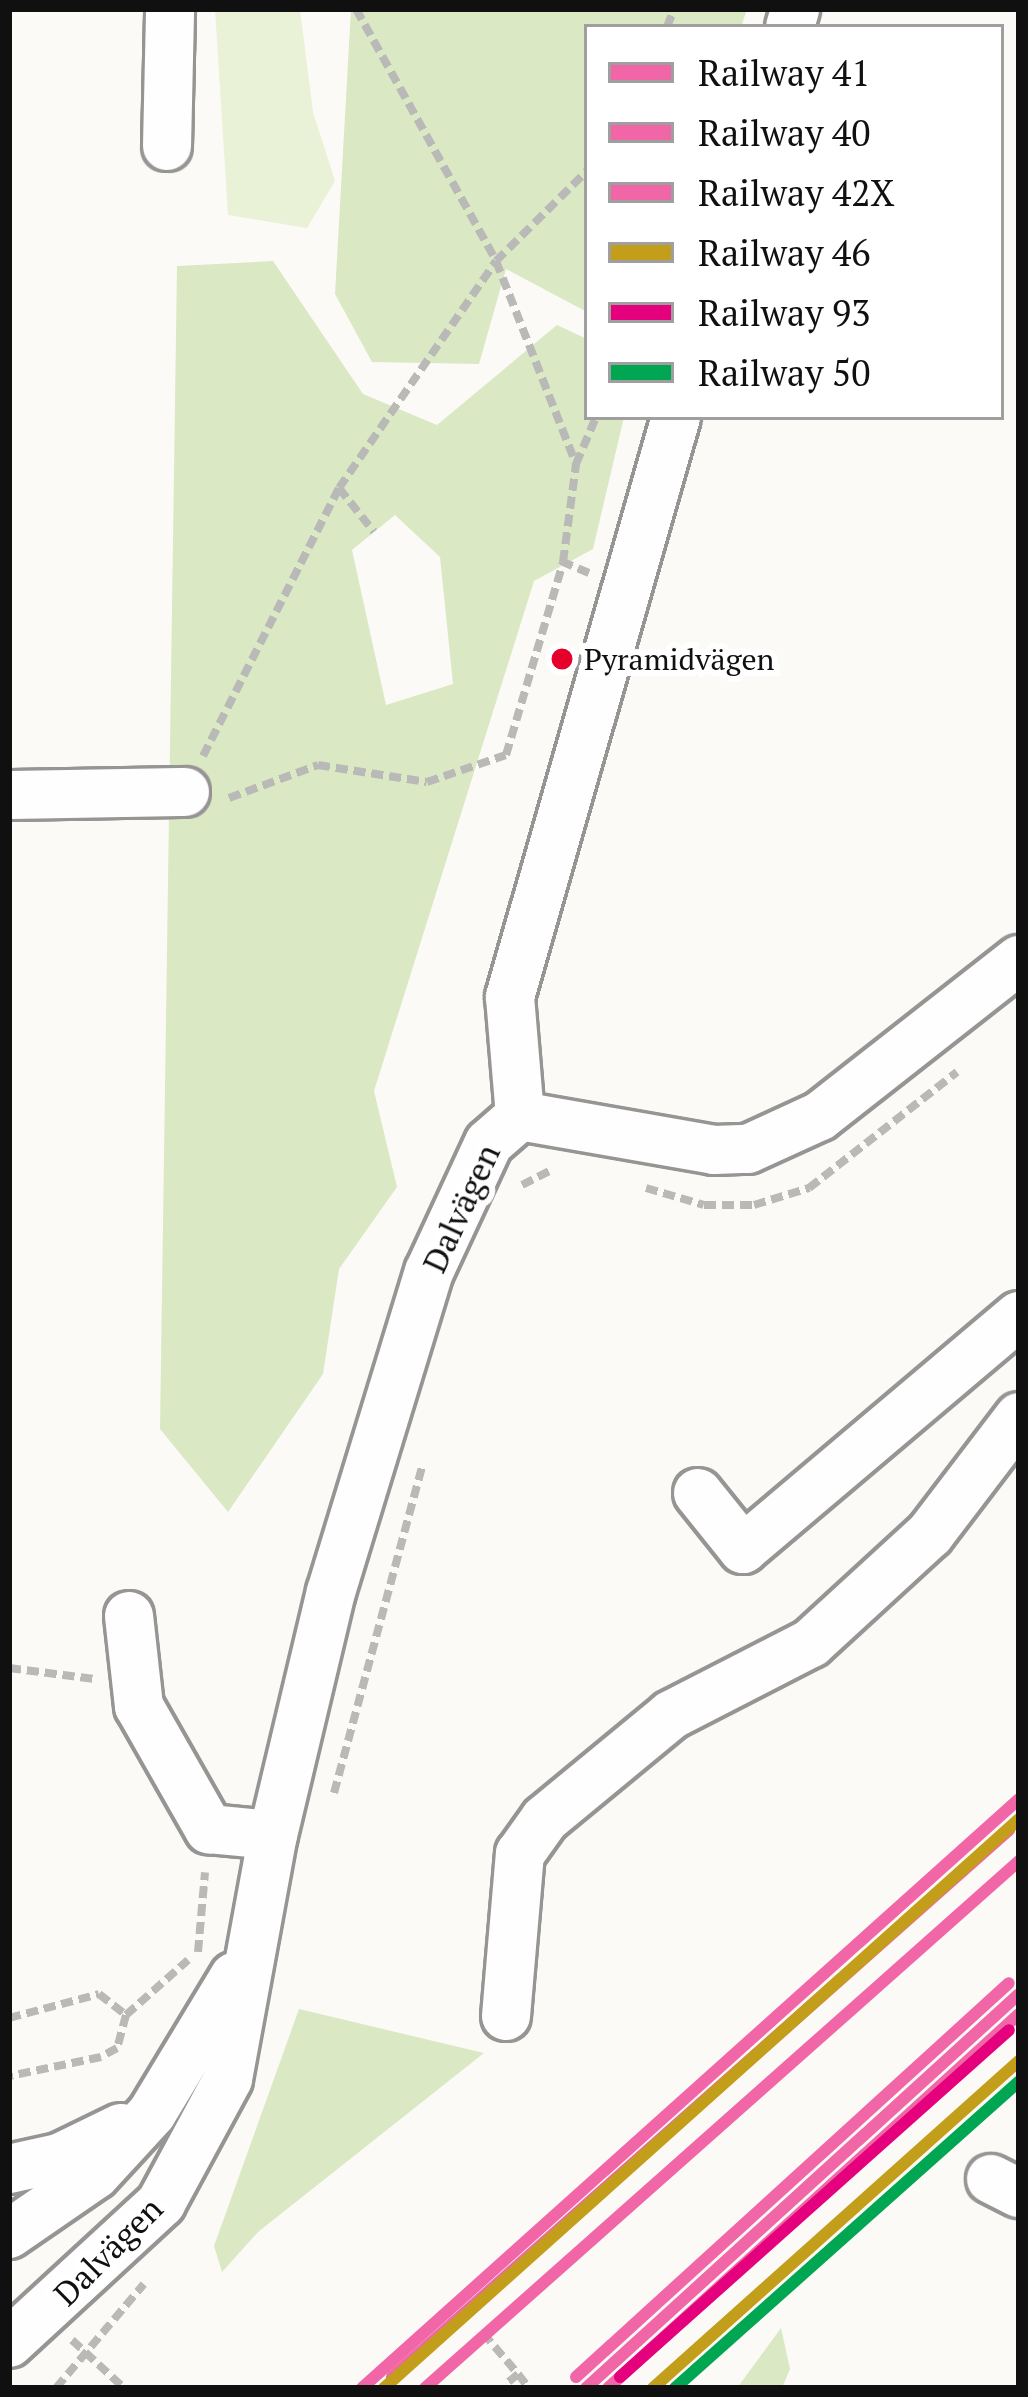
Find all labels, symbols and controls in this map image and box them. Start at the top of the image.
legend [584,24,1004,420]
text: Railway 41 [698,49,870,96]
text: Railway 40 [698,109,870,156]
text: Railway 42X [698,169,895,216]
text: Railway 46 [698,229,870,276]
text: Railway 93 [698,289,870,336]
text: Railway 50 [698,349,870,396]
place label: Pyramidvägen [584,641,774,677]
marker: Pyramidvägen [551,648,573,670]
street label: Dalvägen [414,1138,508,1278]
street label: Dalvägen [46,2189,170,2313]

